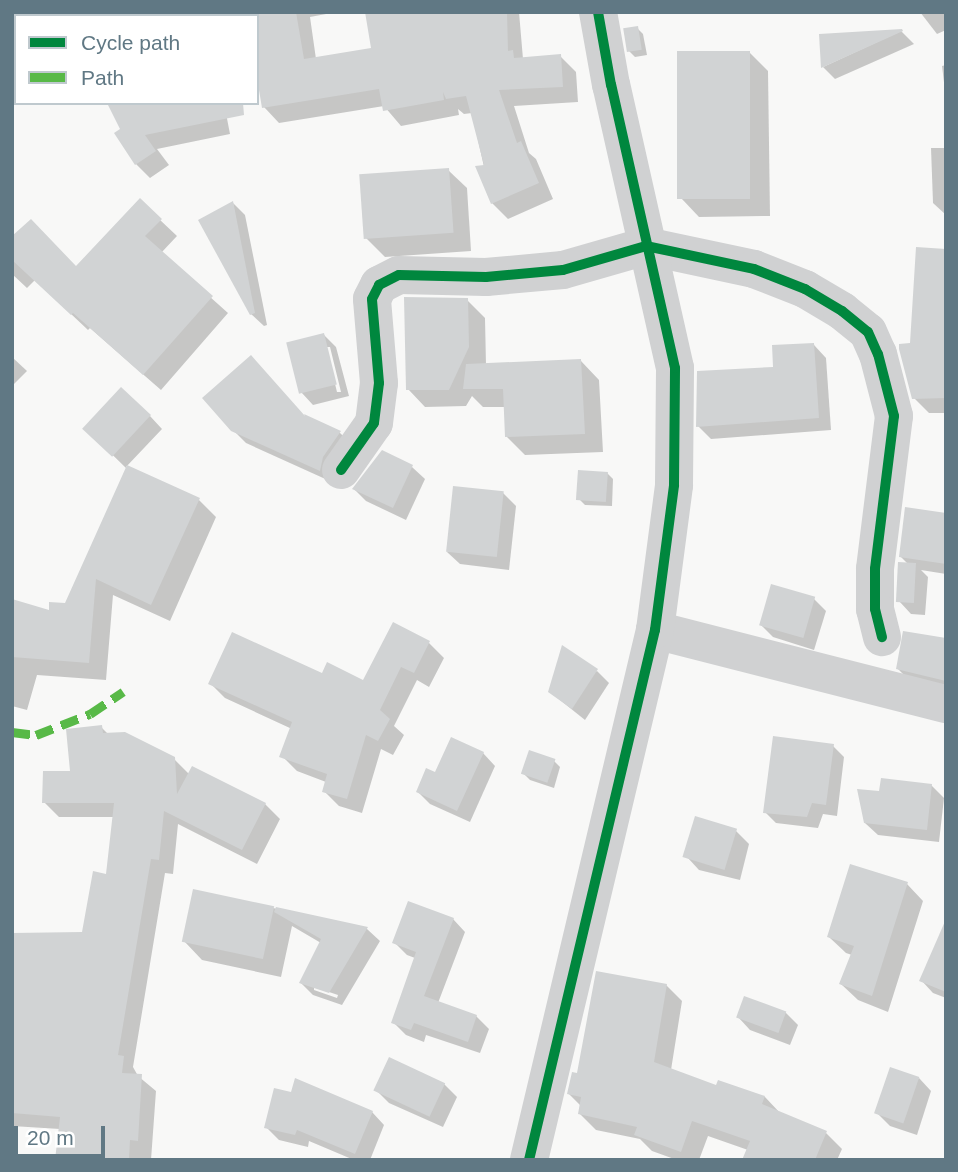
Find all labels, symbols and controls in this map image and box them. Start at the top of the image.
legend [14,14,259,105]
text: Cycle path [81,31,180,54]
text: Path [81,66,124,89]
scale bar [18,1112,108,1156]
text: 20 m [27,1126,74,1149]

